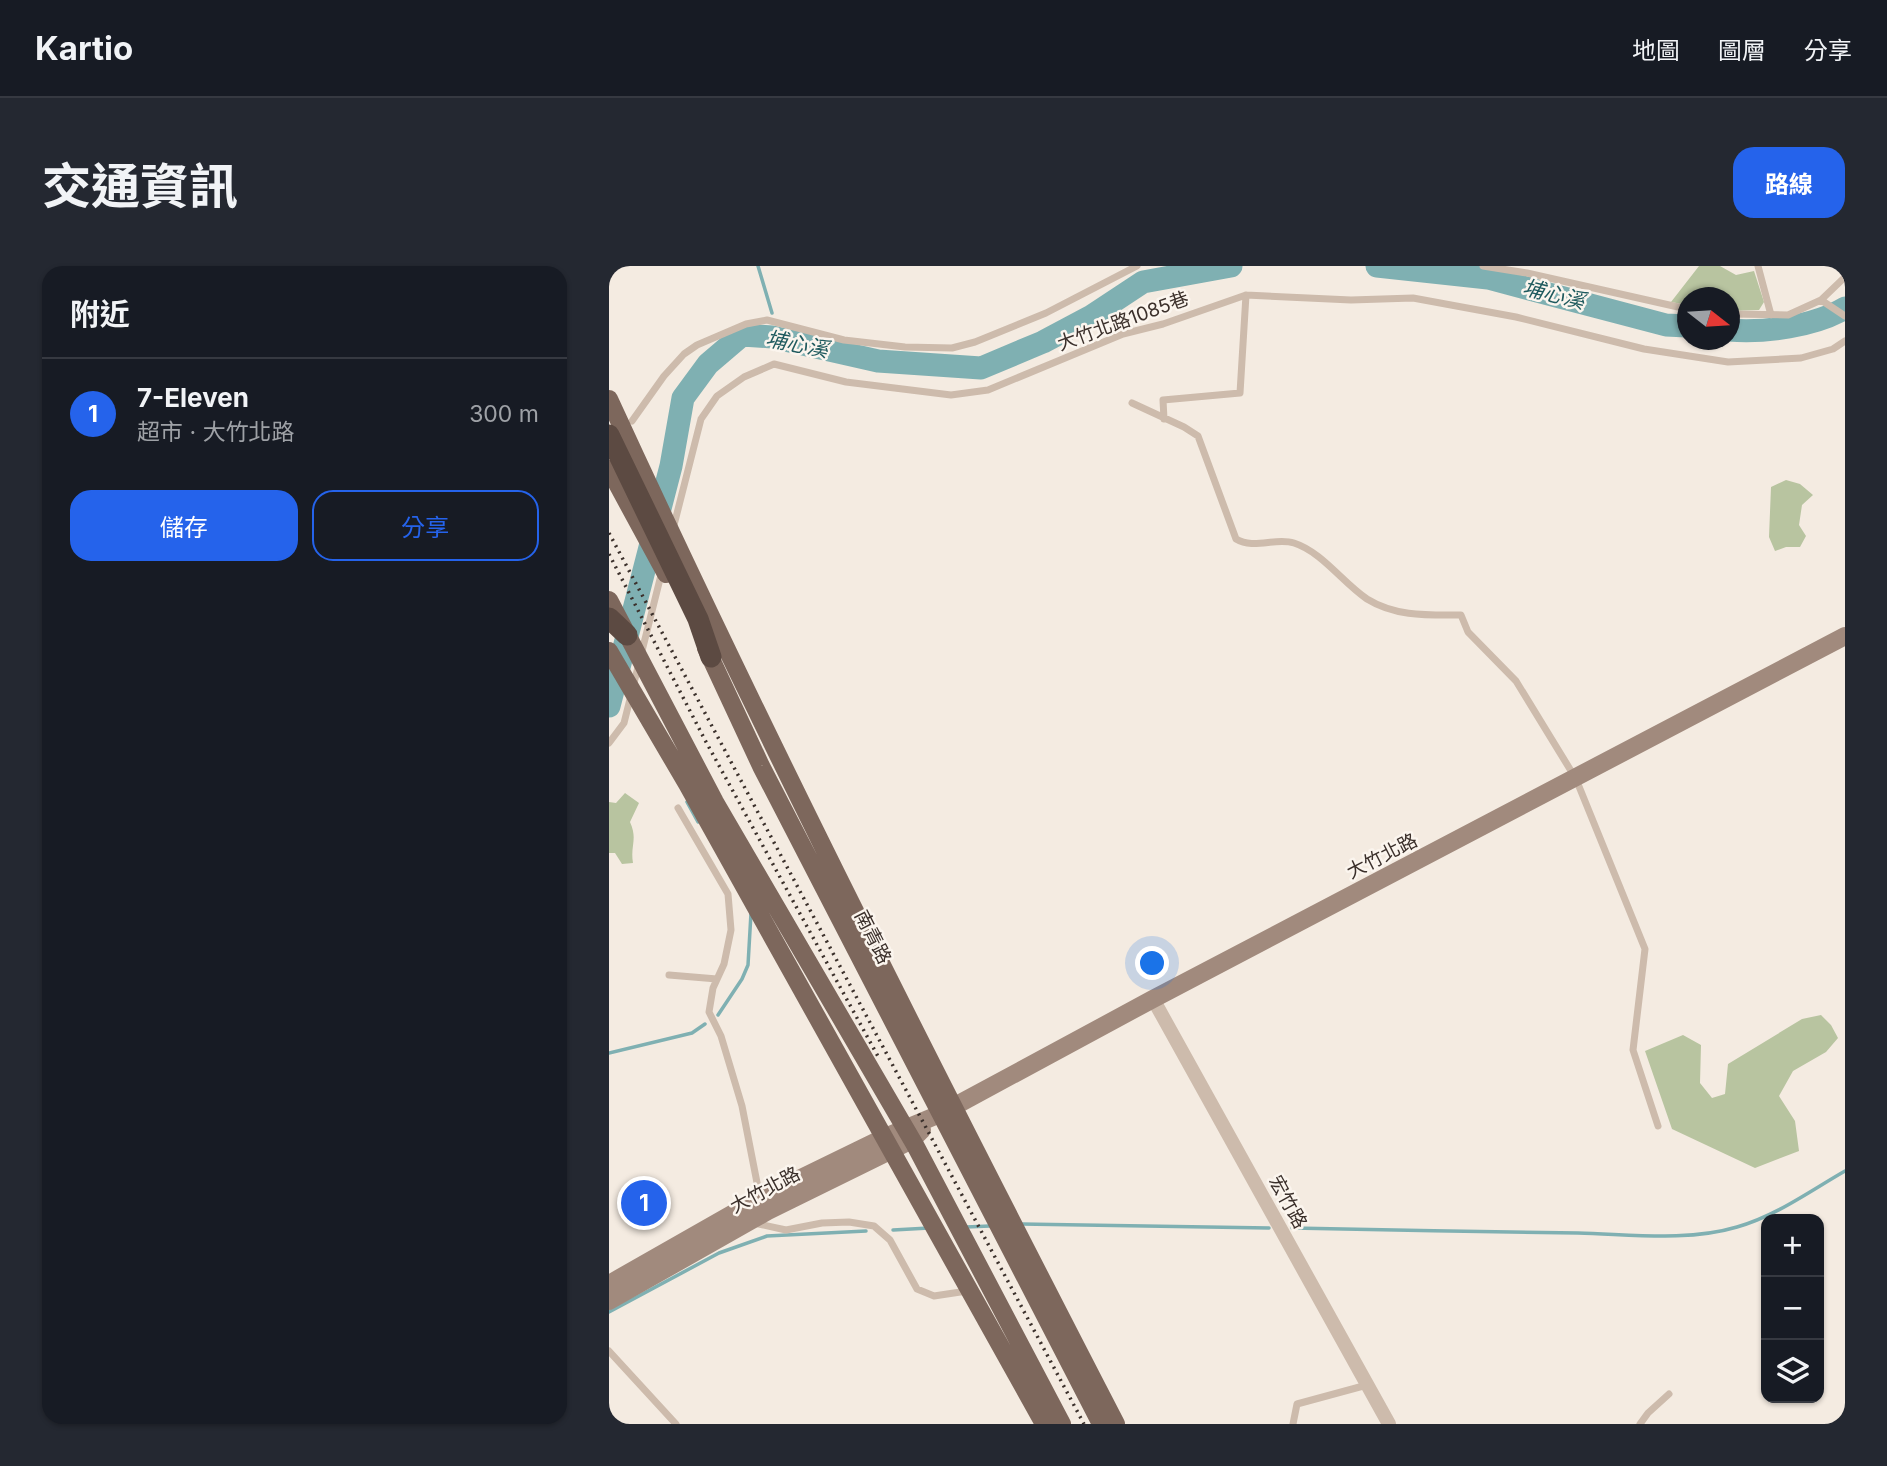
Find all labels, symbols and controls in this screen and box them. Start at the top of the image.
text: Kartio [35,28,133,68]
text: 地圖 [1632,36,1680,65]
text: 圖層 [1718,36,1766,65]
text: 分享 [1804,36,1852,65]
button: 路線 [1733,147,1845,218]
text: 交通資訊 [42,157,238,216]
water label: 埔心溪 [1520,274,1590,314]
street label: 大竹北路1085巷 [1054,287,1192,355]
north arrow [1677,287,1740,350]
text: 附近 [70,296,130,332]
water label: 埔心溪 [764,326,833,363]
text: 7-Eleven [137,382,249,413]
text: 1 [88,400,98,428]
text: 300 m [469,400,539,428]
text: 超市 · 大竹北路 [137,418,295,446]
button: 儲存 [70,490,298,561]
button: 分享 [312,490,539,561]
street label: 大竹北路 [1343,828,1421,884]
street label: 南青路 [850,906,896,968]
your location [1135,946,1169,980]
street label: 大竹北路 [726,1162,804,1218]
street label: 宏竹路 [1264,1171,1312,1233]
pin: 1 [621,1177,667,1229]
map controls [1761,1214,1824,1403]
button: + [1761,1214,1824,1277]
button: − [1761,1277,1824,1340]
button: layers [1761,1340,1824,1403]

